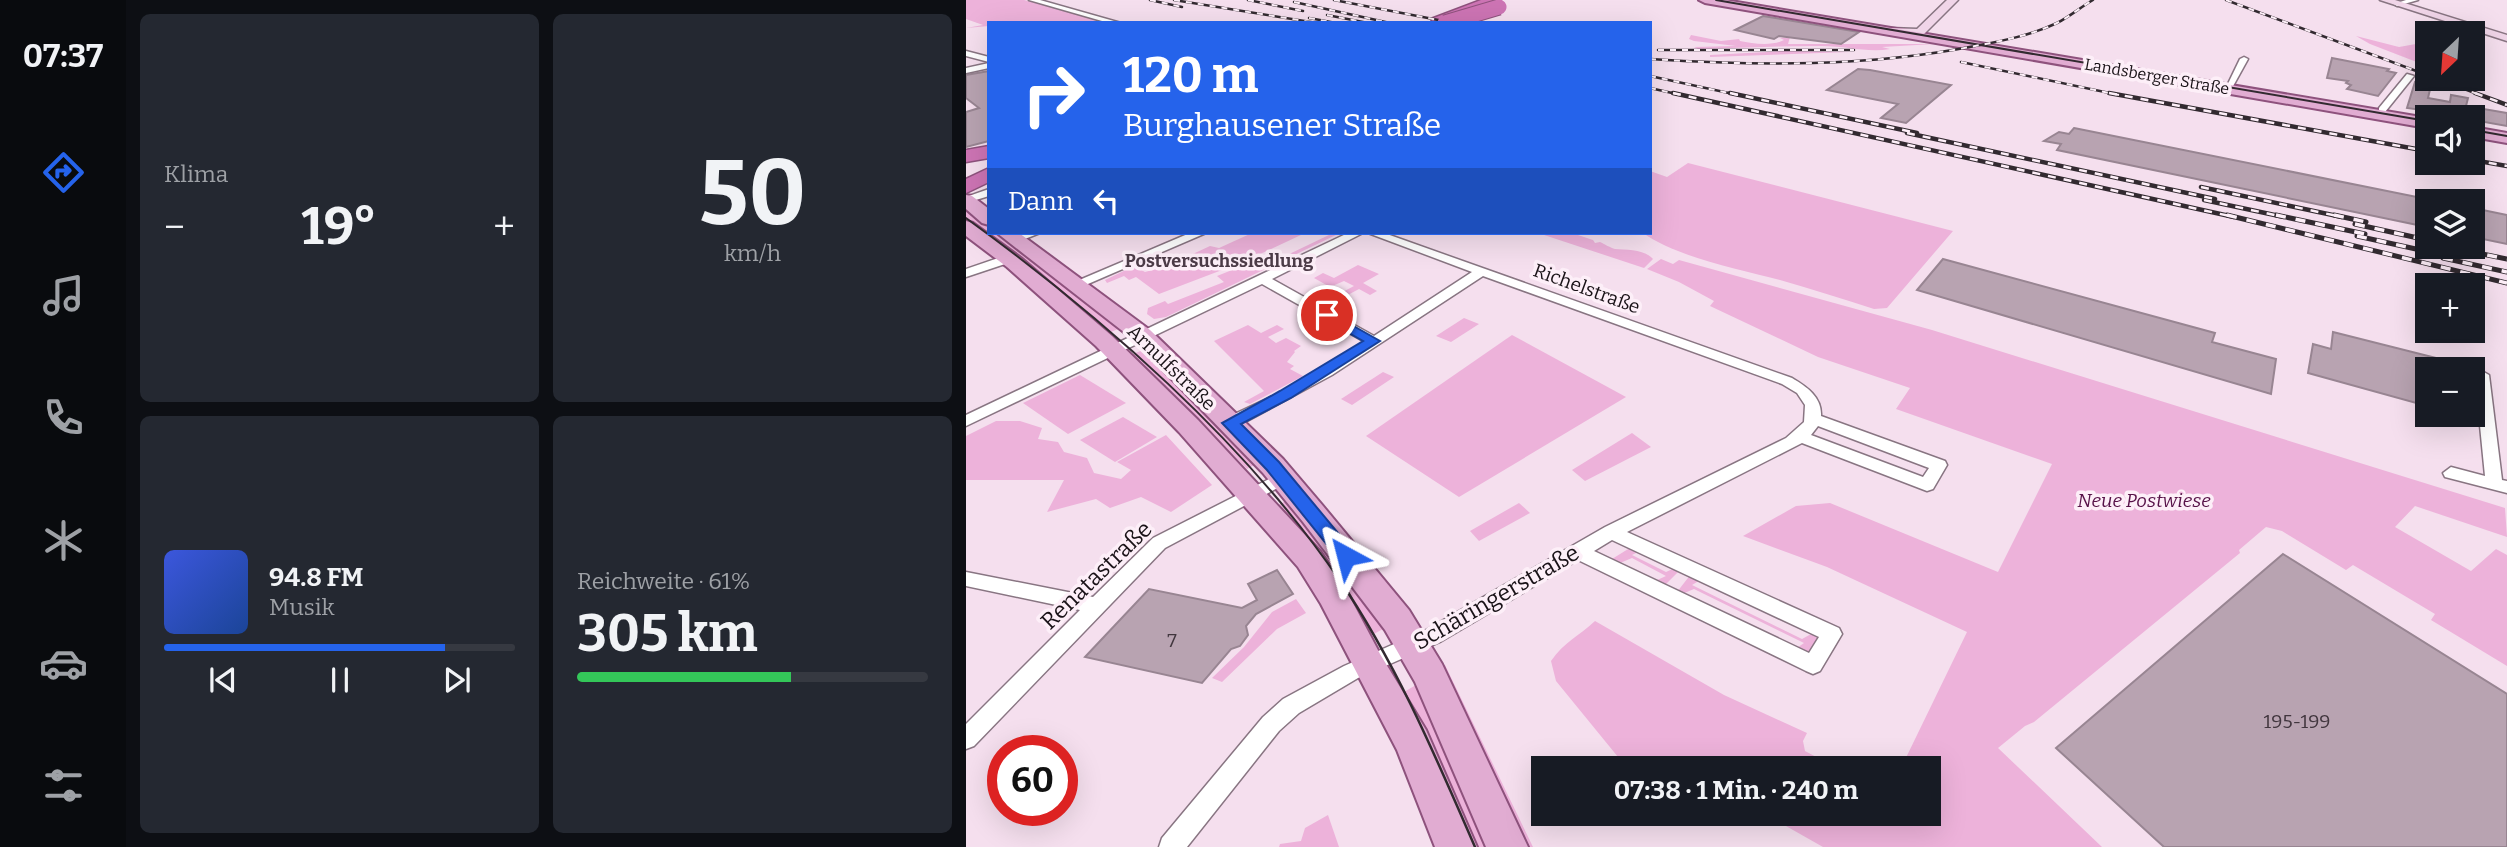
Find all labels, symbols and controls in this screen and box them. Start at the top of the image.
north arrow [2415,21,2485,91]
map controls [2415,21,2485,427]
text: 07:37 [23,37,103,75]
text: 120 m [1123,46,1258,105]
icon: right [1008,49,1099,140]
street label: Landsberger Straße [2083,54,2231,99]
button: sound [2415,105,2485,175]
text: Burghausener Straße [1123,106,1441,144]
text: 50 [699,139,806,248]
icon: directions [39,148,88,197]
text: Klima [164,160,228,188]
icon: left [1087,182,1125,220]
text: Dann [1008,186,1073,217]
button: layers [2415,189,2485,259]
text: 19° [301,195,377,258]
text: − [164,204,185,250]
text: + [493,204,515,250]
text: km/h [724,239,781,267]
district label: Postversuchssiedlung [1125,250,1314,272]
street label: Richelstraße [1530,259,1643,318]
icon: music [39,271,88,320]
button: + [2415,273,2485,343]
pin [1297,285,1357,345]
icon: arrive [1308,296,1346,334]
street label: Arnulfstraße [1123,320,1221,415]
button: − [2415,357,2485,427]
icon: phone [39,393,88,442]
park label: Neue Postwiese [2077,489,2211,512]
street label: Renatastraße [1035,515,1157,635]
icon: climate [39,516,88,565]
position arrow [1309,519,1383,593]
street label: Schäringerstraße [1408,538,1584,656]
text: 94.8 FM [269,562,363,593]
text: Reichweite · 61% [577,567,750,595]
text: Musik [269,593,335,621]
text: 305 km [577,602,758,665]
house number: 7 [1167,629,1177,652]
icon: car [39,639,88,688]
icon: previous [204,661,242,699]
icon: pause [321,661,359,699]
icon: next [438,661,476,699]
house number: 195-199 [2264,710,2330,733]
speed limit sign: 60 [987,735,1078,826]
icon: filters [39,761,88,810]
text: 07:38 · 1 Min. · 240 m [1614,775,1858,806]

